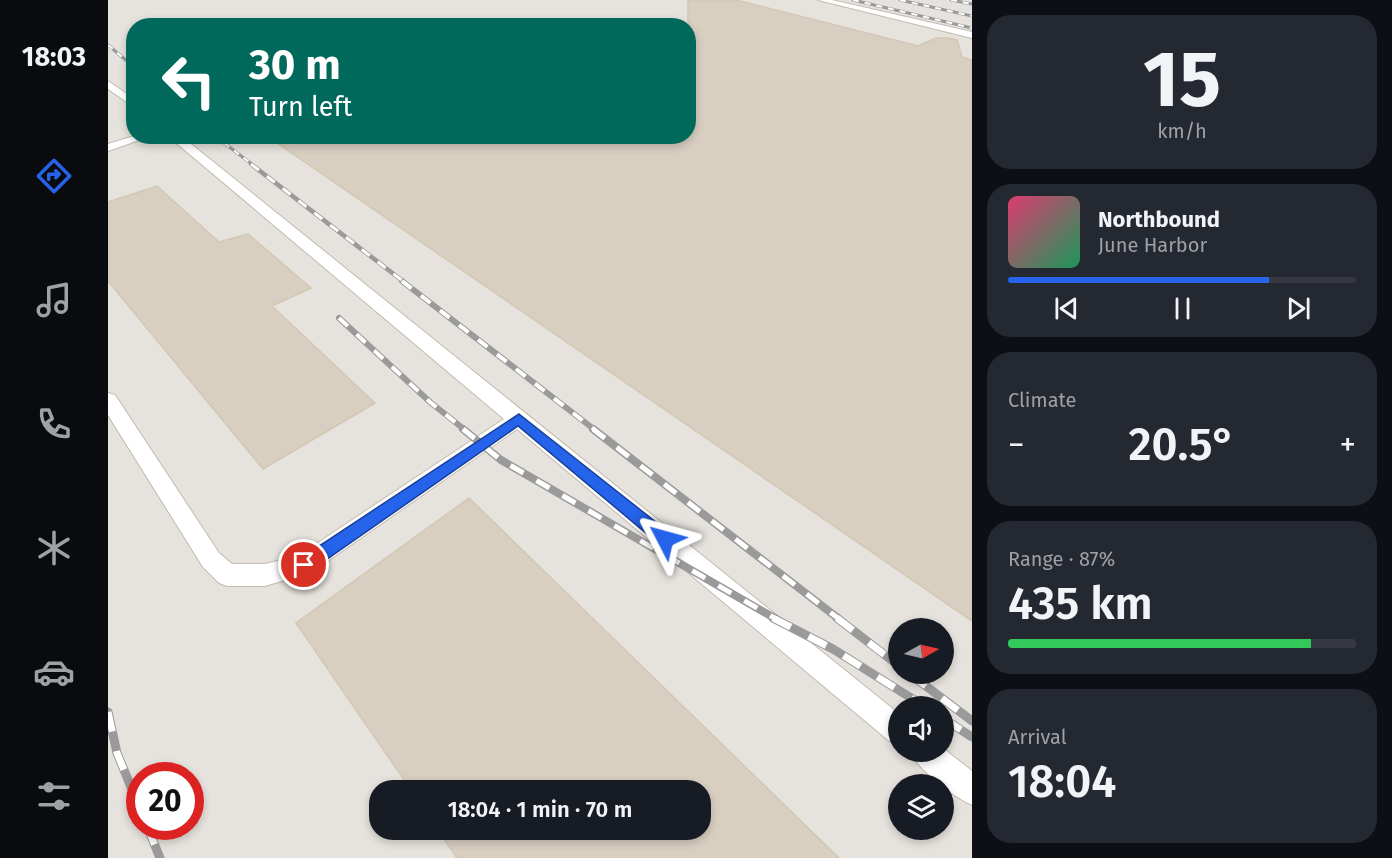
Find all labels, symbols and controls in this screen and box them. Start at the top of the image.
text: 15 [1143,33,1221,127]
text: 30 m [249,40,341,90]
text: 18:03 [22,41,86,73]
icon: left [150,42,228,120]
text: Turn left [249,91,352,123]
text: km/h [1157,119,1207,143]
icon: directions [33,155,75,197]
text: Northbound [1098,206,1220,233]
text: June Harbor [1098,233,1207,257]
icon: music [33,279,75,321]
icon: previous [1050,292,1083,325]
icon: pause [1166,292,1199,325]
icon: next [1282,292,1315,325]
text: Climate [1008,388,1076,412]
icon: phone [33,403,75,445]
text: 20.5° [1128,418,1236,472]
text: − [1008,425,1025,465]
text: + [1340,425,1356,465]
position arrow [633,507,697,571]
icon: climate [33,527,75,569]
pin [278,539,329,590]
text: Range · 87% [1008,547,1115,571]
icon: arrive [287,548,320,581]
text: 435 km [1008,577,1153,631]
north arrow [888,618,954,684]
map controls [888,618,954,840]
icon: car [33,651,75,693]
button: sound [888,696,954,762]
text: Arrival [1008,725,1067,749]
text: 18:04 [1008,755,1116,809]
speed limit sign: 20 [126,762,204,840]
button: layers [888,774,954,840]
icon: filters [33,775,75,817]
text: 18:04 · 1 min · 70 m [448,796,632,823]

